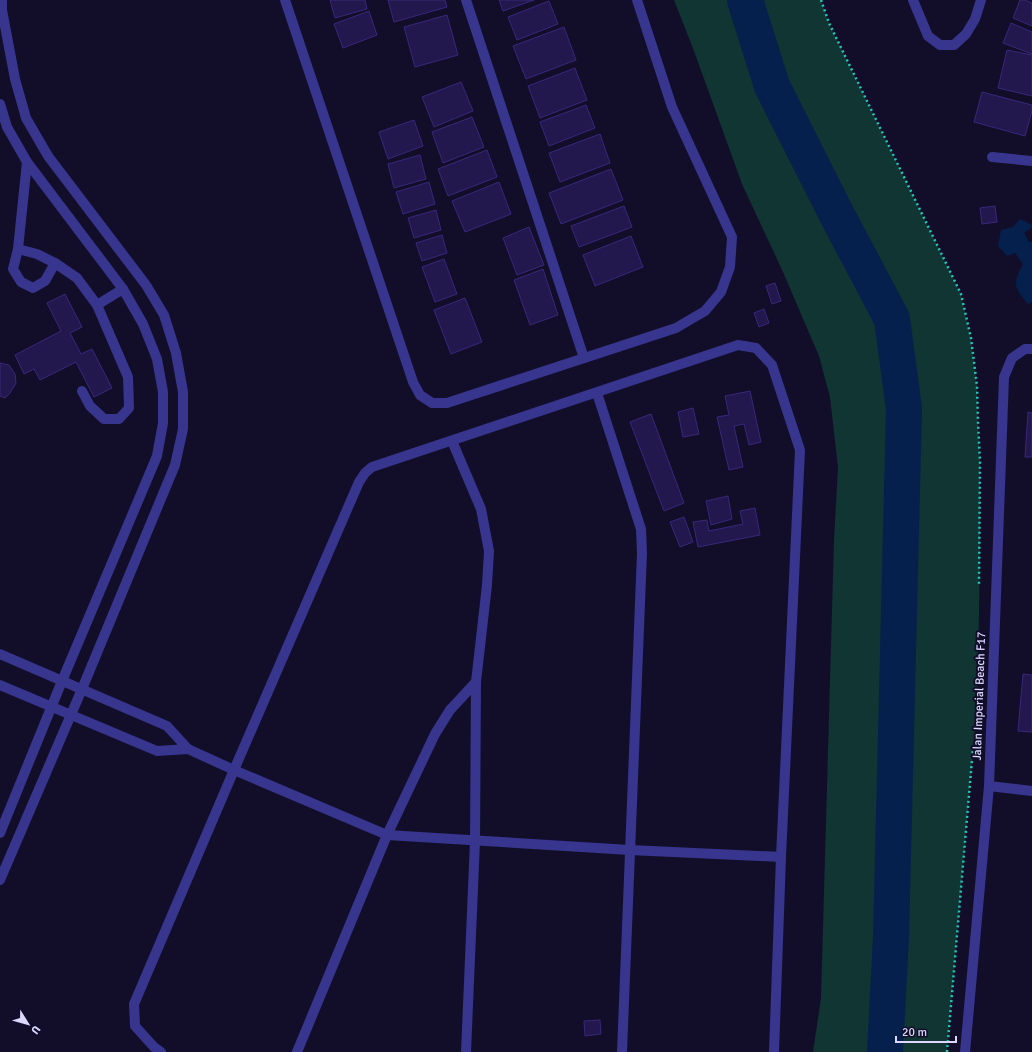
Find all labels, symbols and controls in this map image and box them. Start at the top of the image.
street label: Jalan Imperial Beach F17 [970,631,989,761]
north arrow [8,1004,48,1044]
scale bar [896,1018,956,1044]
text: U [28,1023,43,1037]
text: 20 m [902,1025,927,1040]

